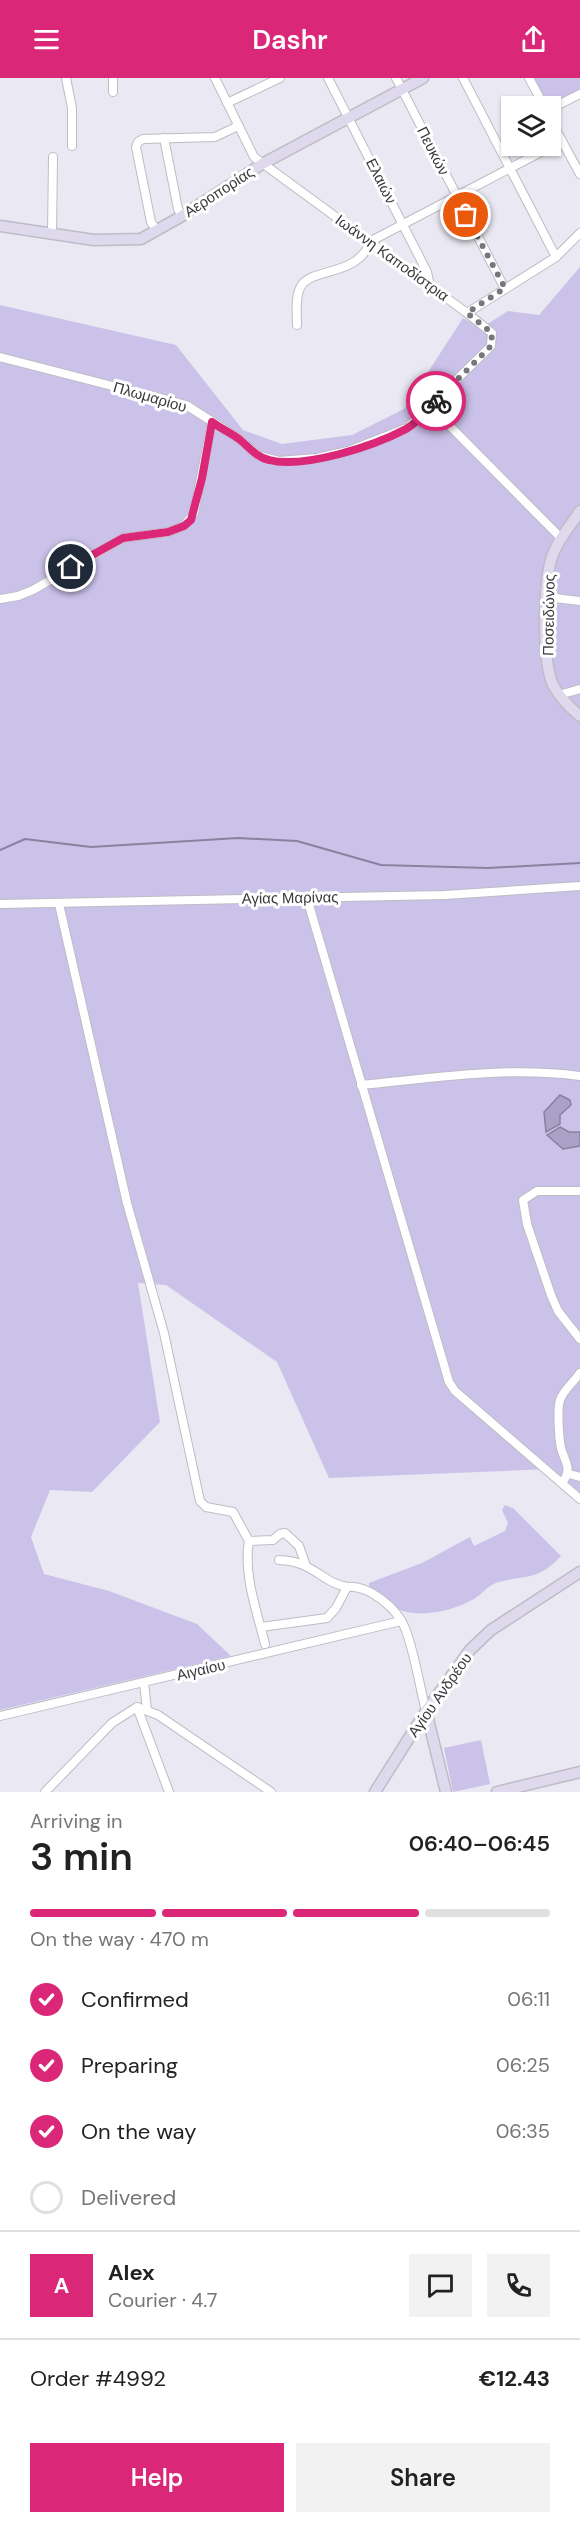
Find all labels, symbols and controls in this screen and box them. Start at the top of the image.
text: Dashr [252,22,328,57]
icon: menu [30,23,63,56]
icon: share [517,23,550,56]
map controls [501,96,561,156]
button: layers [501,96,561,156]
street label: Πευκών [412,123,454,179]
street label: Ελαιών [361,155,401,207]
street label: Αεροπορίας [180,162,258,222]
pin [440,189,491,240]
icon: bag [449,198,482,231]
street label: Ιωάννη Καποδίστρια [331,210,453,306]
courier [406,371,466,431]
street label: Πλωμαρίου [111,377,189,417]
icon: bike [420,385,453,418]
pin [45,541,96,592]
icon: home [54,550,87,583]
street label: Ποσειδώνος [538,574,560,656]
street label: Αγίας Μαρίνας [241,887,339,909]
street label: Αγίου Ανδρέου [404,1649,476,1741]
street label: Αιγαίου [175,1655,227,1685]
text: Arriving in [30,1808,122,1834]
text: 06:40–06:45 [409,1829,550,1858]
text: 3 min [30,1831,133,1882]
text: On the way · 470 m [30,1926,209,1952]
icon: check [30,1983,63,2016]
text: Confirmed [81,1985,189,2014]
text: 06:11 [507,1986,550,2012]
icon: check [30,2049,63,2082]
text: Preparing [81,2051,178,2080]
text: 06:25 [496,2052,550,2078]
icon: check [30,2115,63,2148]
text: On the way [81,2117,196,2146]
text: 06:35 [496,2118,550,2144]
text: Delivered [81,2183,176,2212]
button: chat [409,2254,472,2317]
button: phone [487,2254,550,2317]
text: Alex [108,2258,155,2287]
text: A [54,2271,69,2300]
text: Courier · 4.7 [108,2287,217,2313]
text: Order #4992 [30,2364,166,2393]
text: €12.43 [479,2364,550,2393]
button: Help [30,2443,284,2512]
button: Share [296,2443,550,2512]

